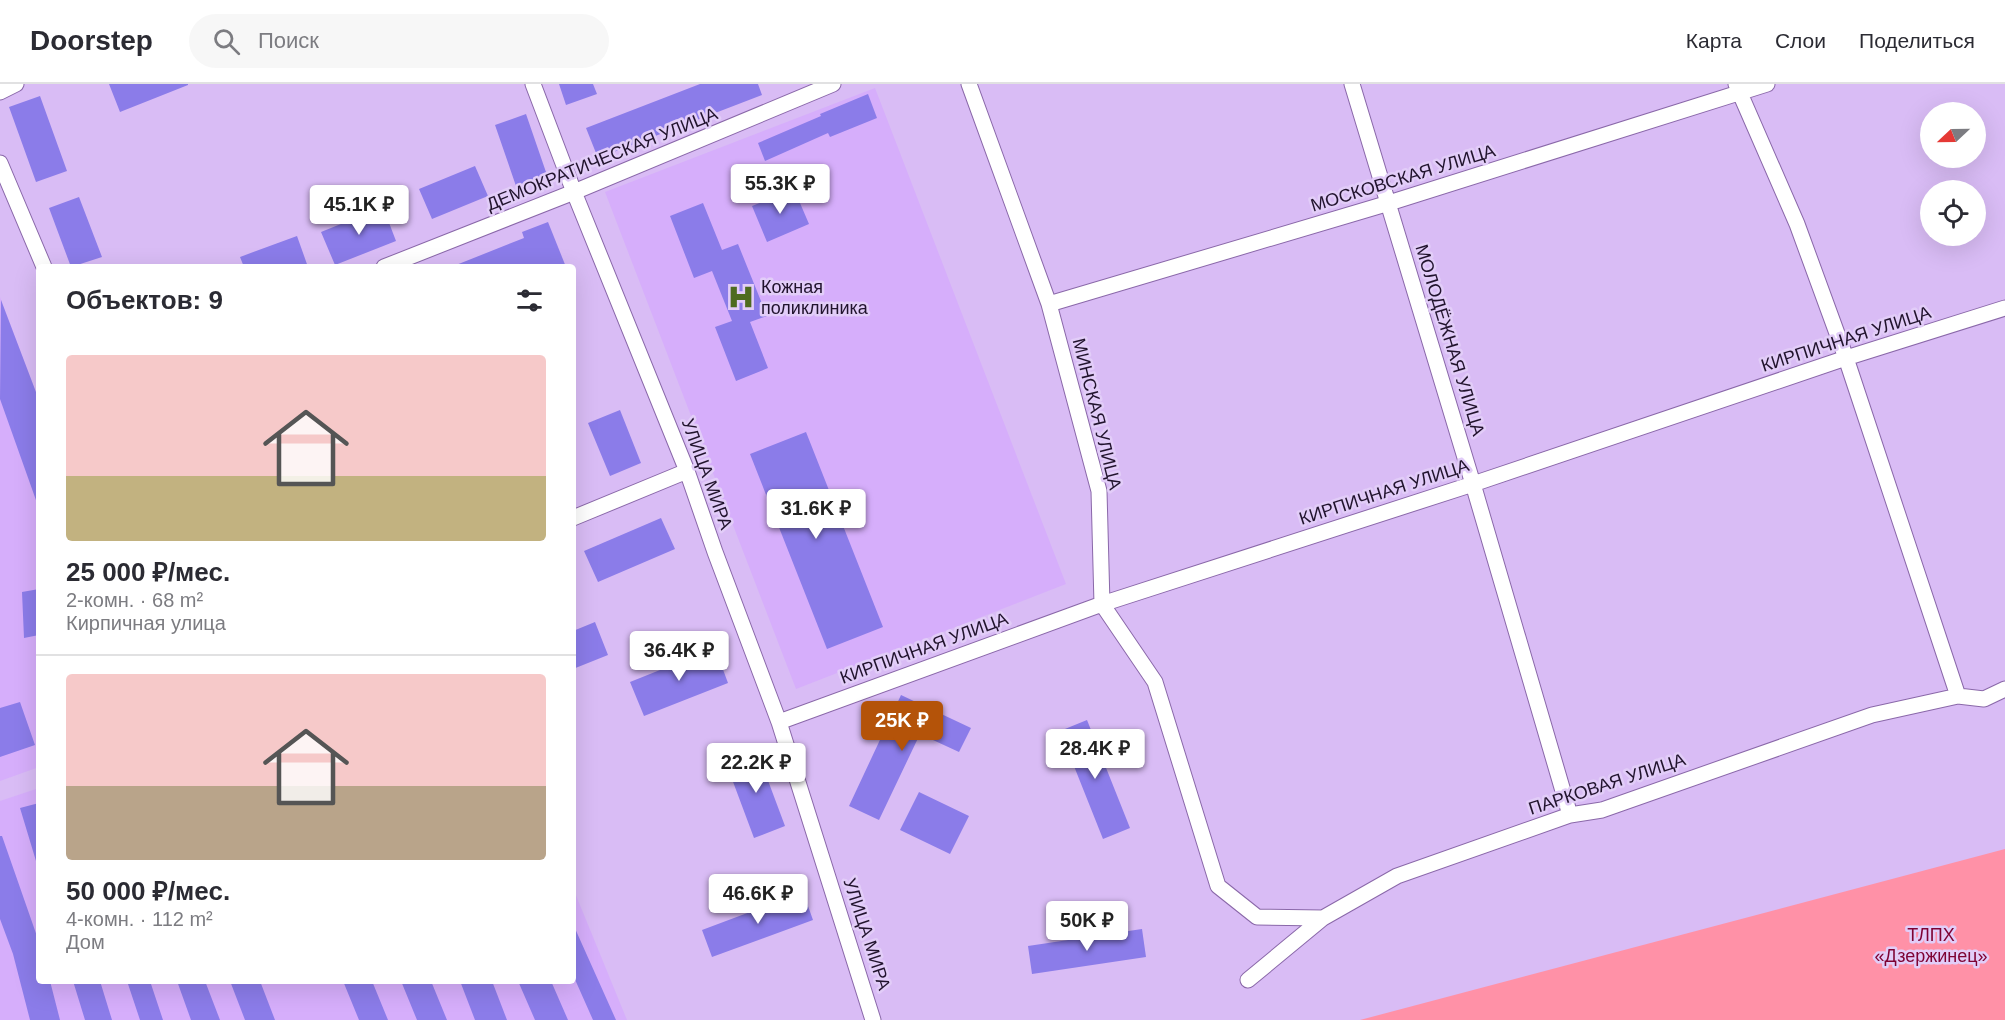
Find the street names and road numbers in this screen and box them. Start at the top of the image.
street label: ДЕМОКРАТИЧЕСКАЯ УЛИЦА [484,103,720,215]
street label: МОСКОВСКАЯ УЛИЦА [1308,140,1498,216]
street label: МОЛОДЁЖНАЯ УЛИЦА [1411,242,1489,438]
street label: КИРПИЧНАЯ УЛИЦА [1759,302,1933,376]
street label: МИНСКАЯ УЛИЦА [1069,336,1125,492]
street label: УЛИЦА МИРА [678,416,736,532]
street label: КИРПИЧНАЯ УЛИЦА [1297,455,1471,529]
street label: КИРПИЧНАЯ УЛИЦА [837,608,1011,688]
street label: ПАРКОВАЯ УЛИЦА [1526,749,1688,819]
street label: УЛИЦА МИРА [839,875,895,993]

